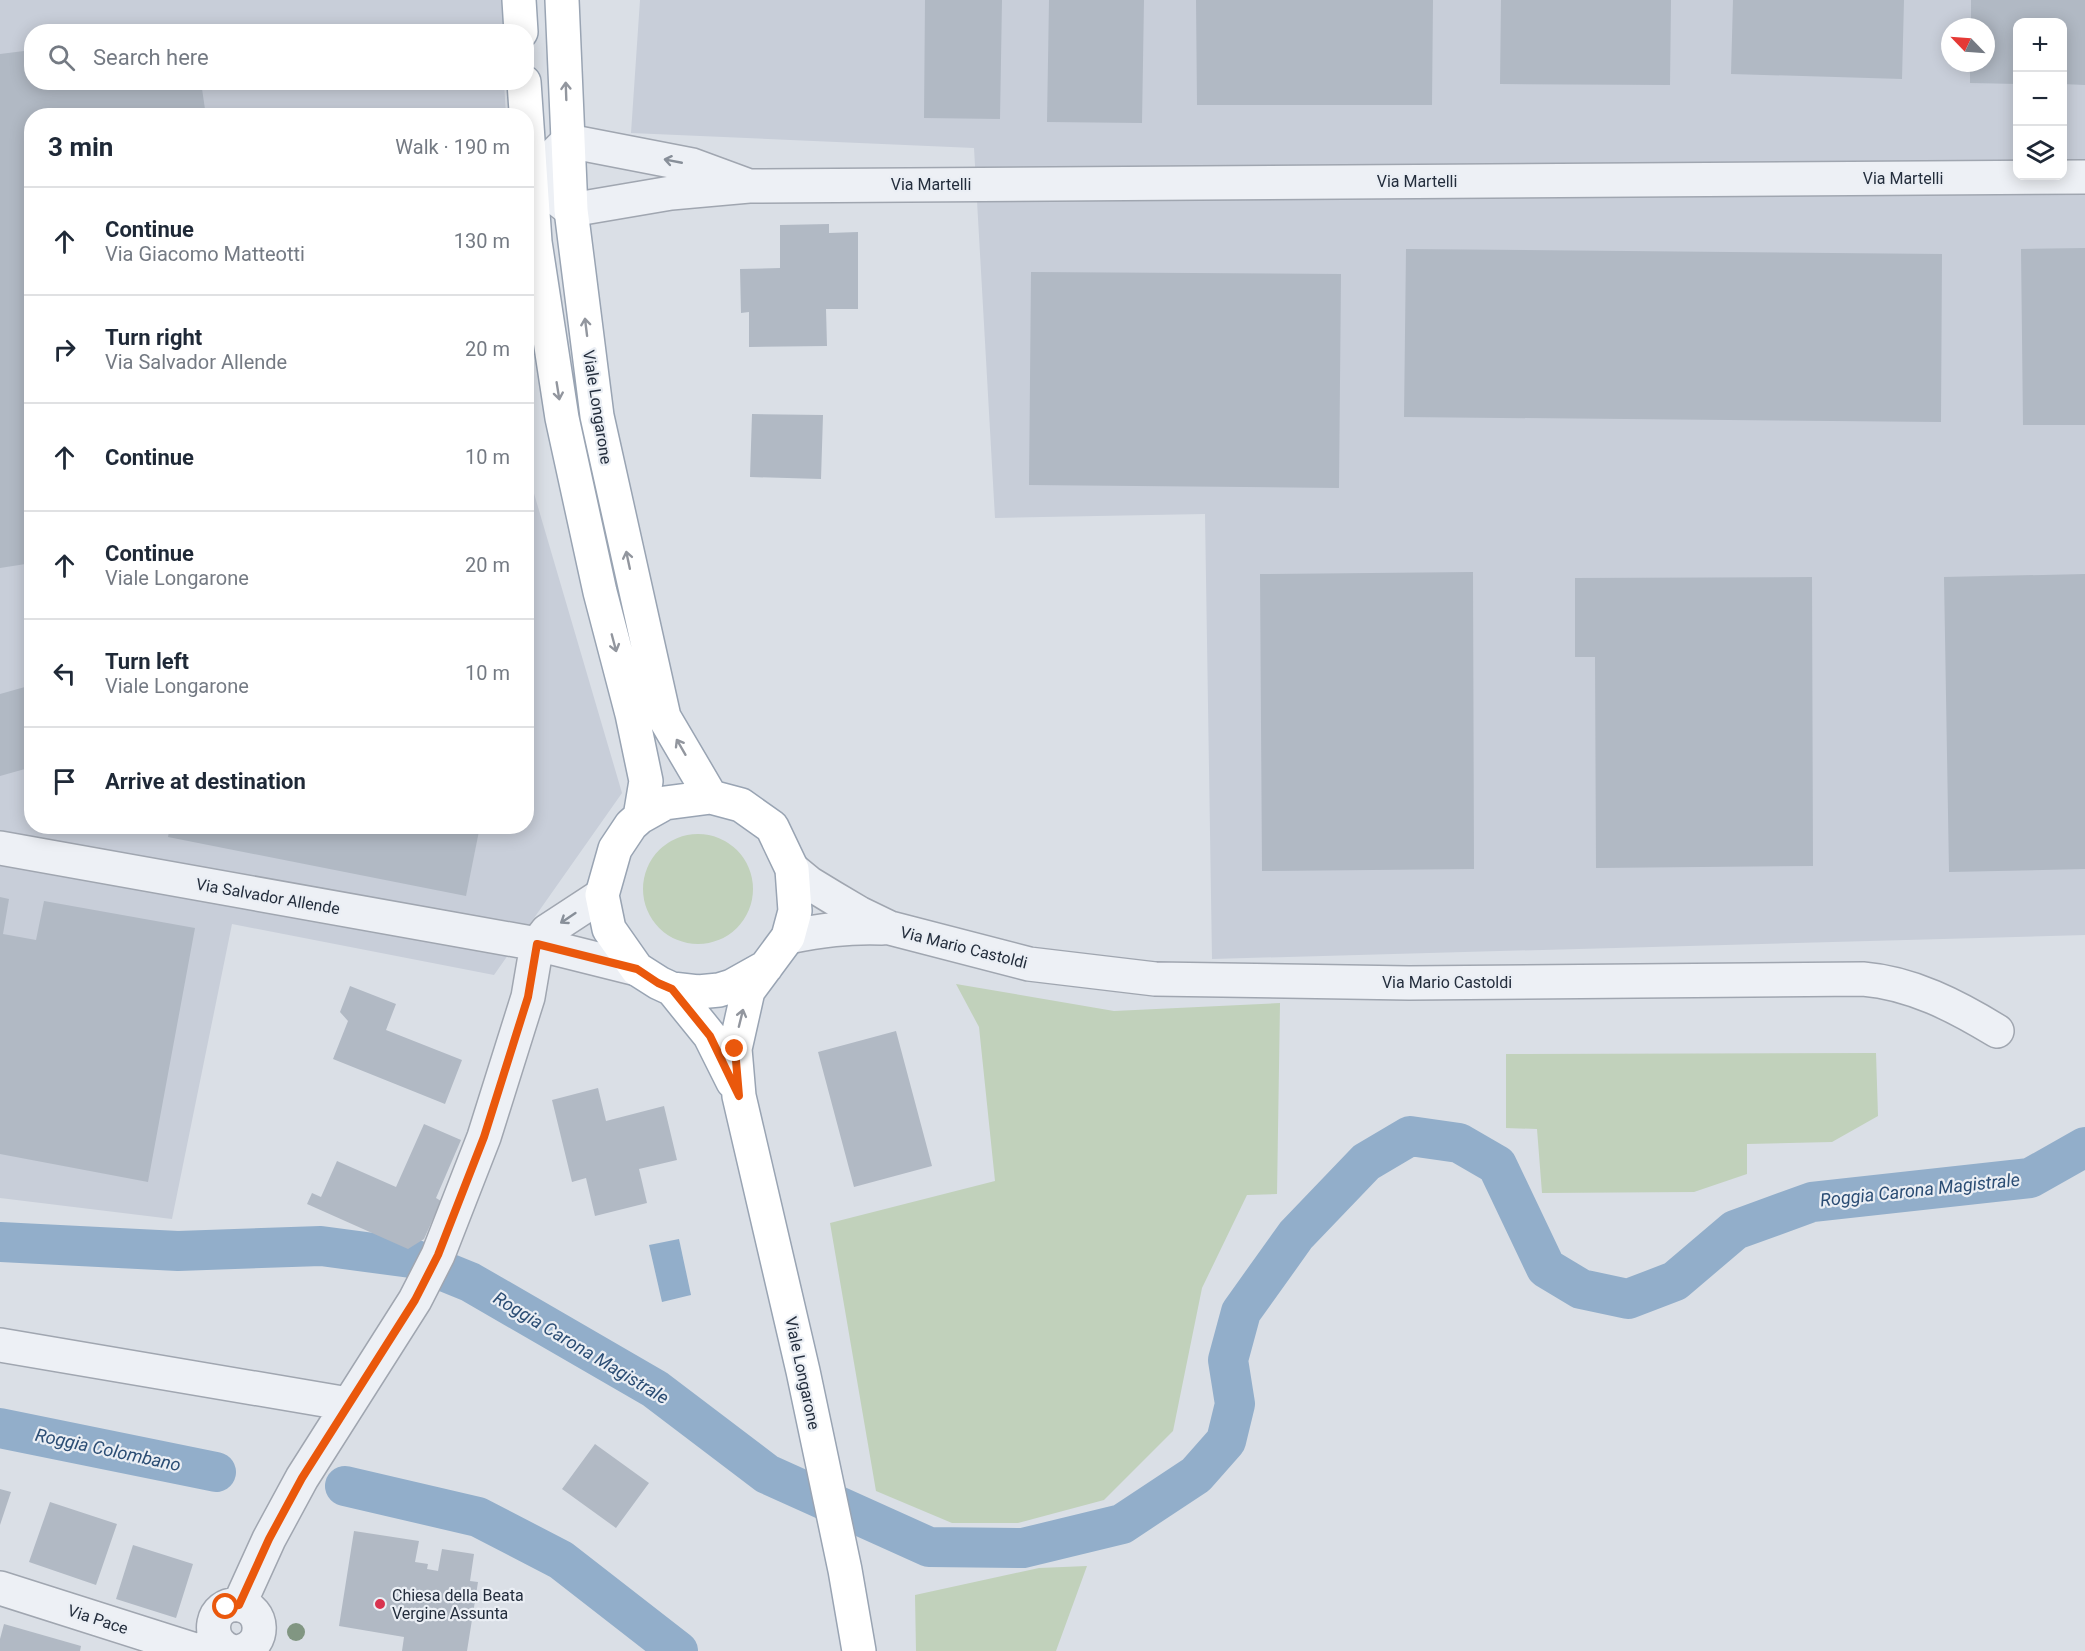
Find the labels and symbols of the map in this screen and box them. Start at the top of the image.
north arrow [1941,18,1995,72]
one-way arrow [560,82,571,102]
one-way arrow [664,155,683,166]
street label: Via Martelli [1863,169,1943,188]
street label: Via Martelli [1377,172,1457,191]
street label: Via Martelli [891,175,971,194]
one-way arrow [580,318,591,338]
street label: Viale Longarone [579,349,616,465]
one-way arrow [552,380,563,400]
one-way arrow [622,551,633,571]
one-way arrow [608,633,620,652]
one-way arrow [675,739,687,756]
street label: Via Salvador Allende [194,874,341,919]
one-way arrow [560,912,577,924]
street label: Via Mario Castoldi [898,923,1029,972]
street label: Via Mario Castoldi [1382,973,1512,992]
one-way arrow [736,1008,748,1027]
route end [721,1035,747,1061]
water label: Roggia Carona Magistrale [1819,1169,2021,1210]
water label: Roggia Carona Magistrale [490,1287,673,1408]
street label: Viale Longarone [781,1315,824,1431]
water label: Roggia Colombano [33,1424,183,1475]
place label: Chiesa della Beata Vergine Assunta [392,1586,524,1623]
route start [212,1593,238,1619]
marker: Chiesa della Beata Vergine Assunta [373,1597,387,1611]
street label: Via Pace [65,1601,130,1638]

